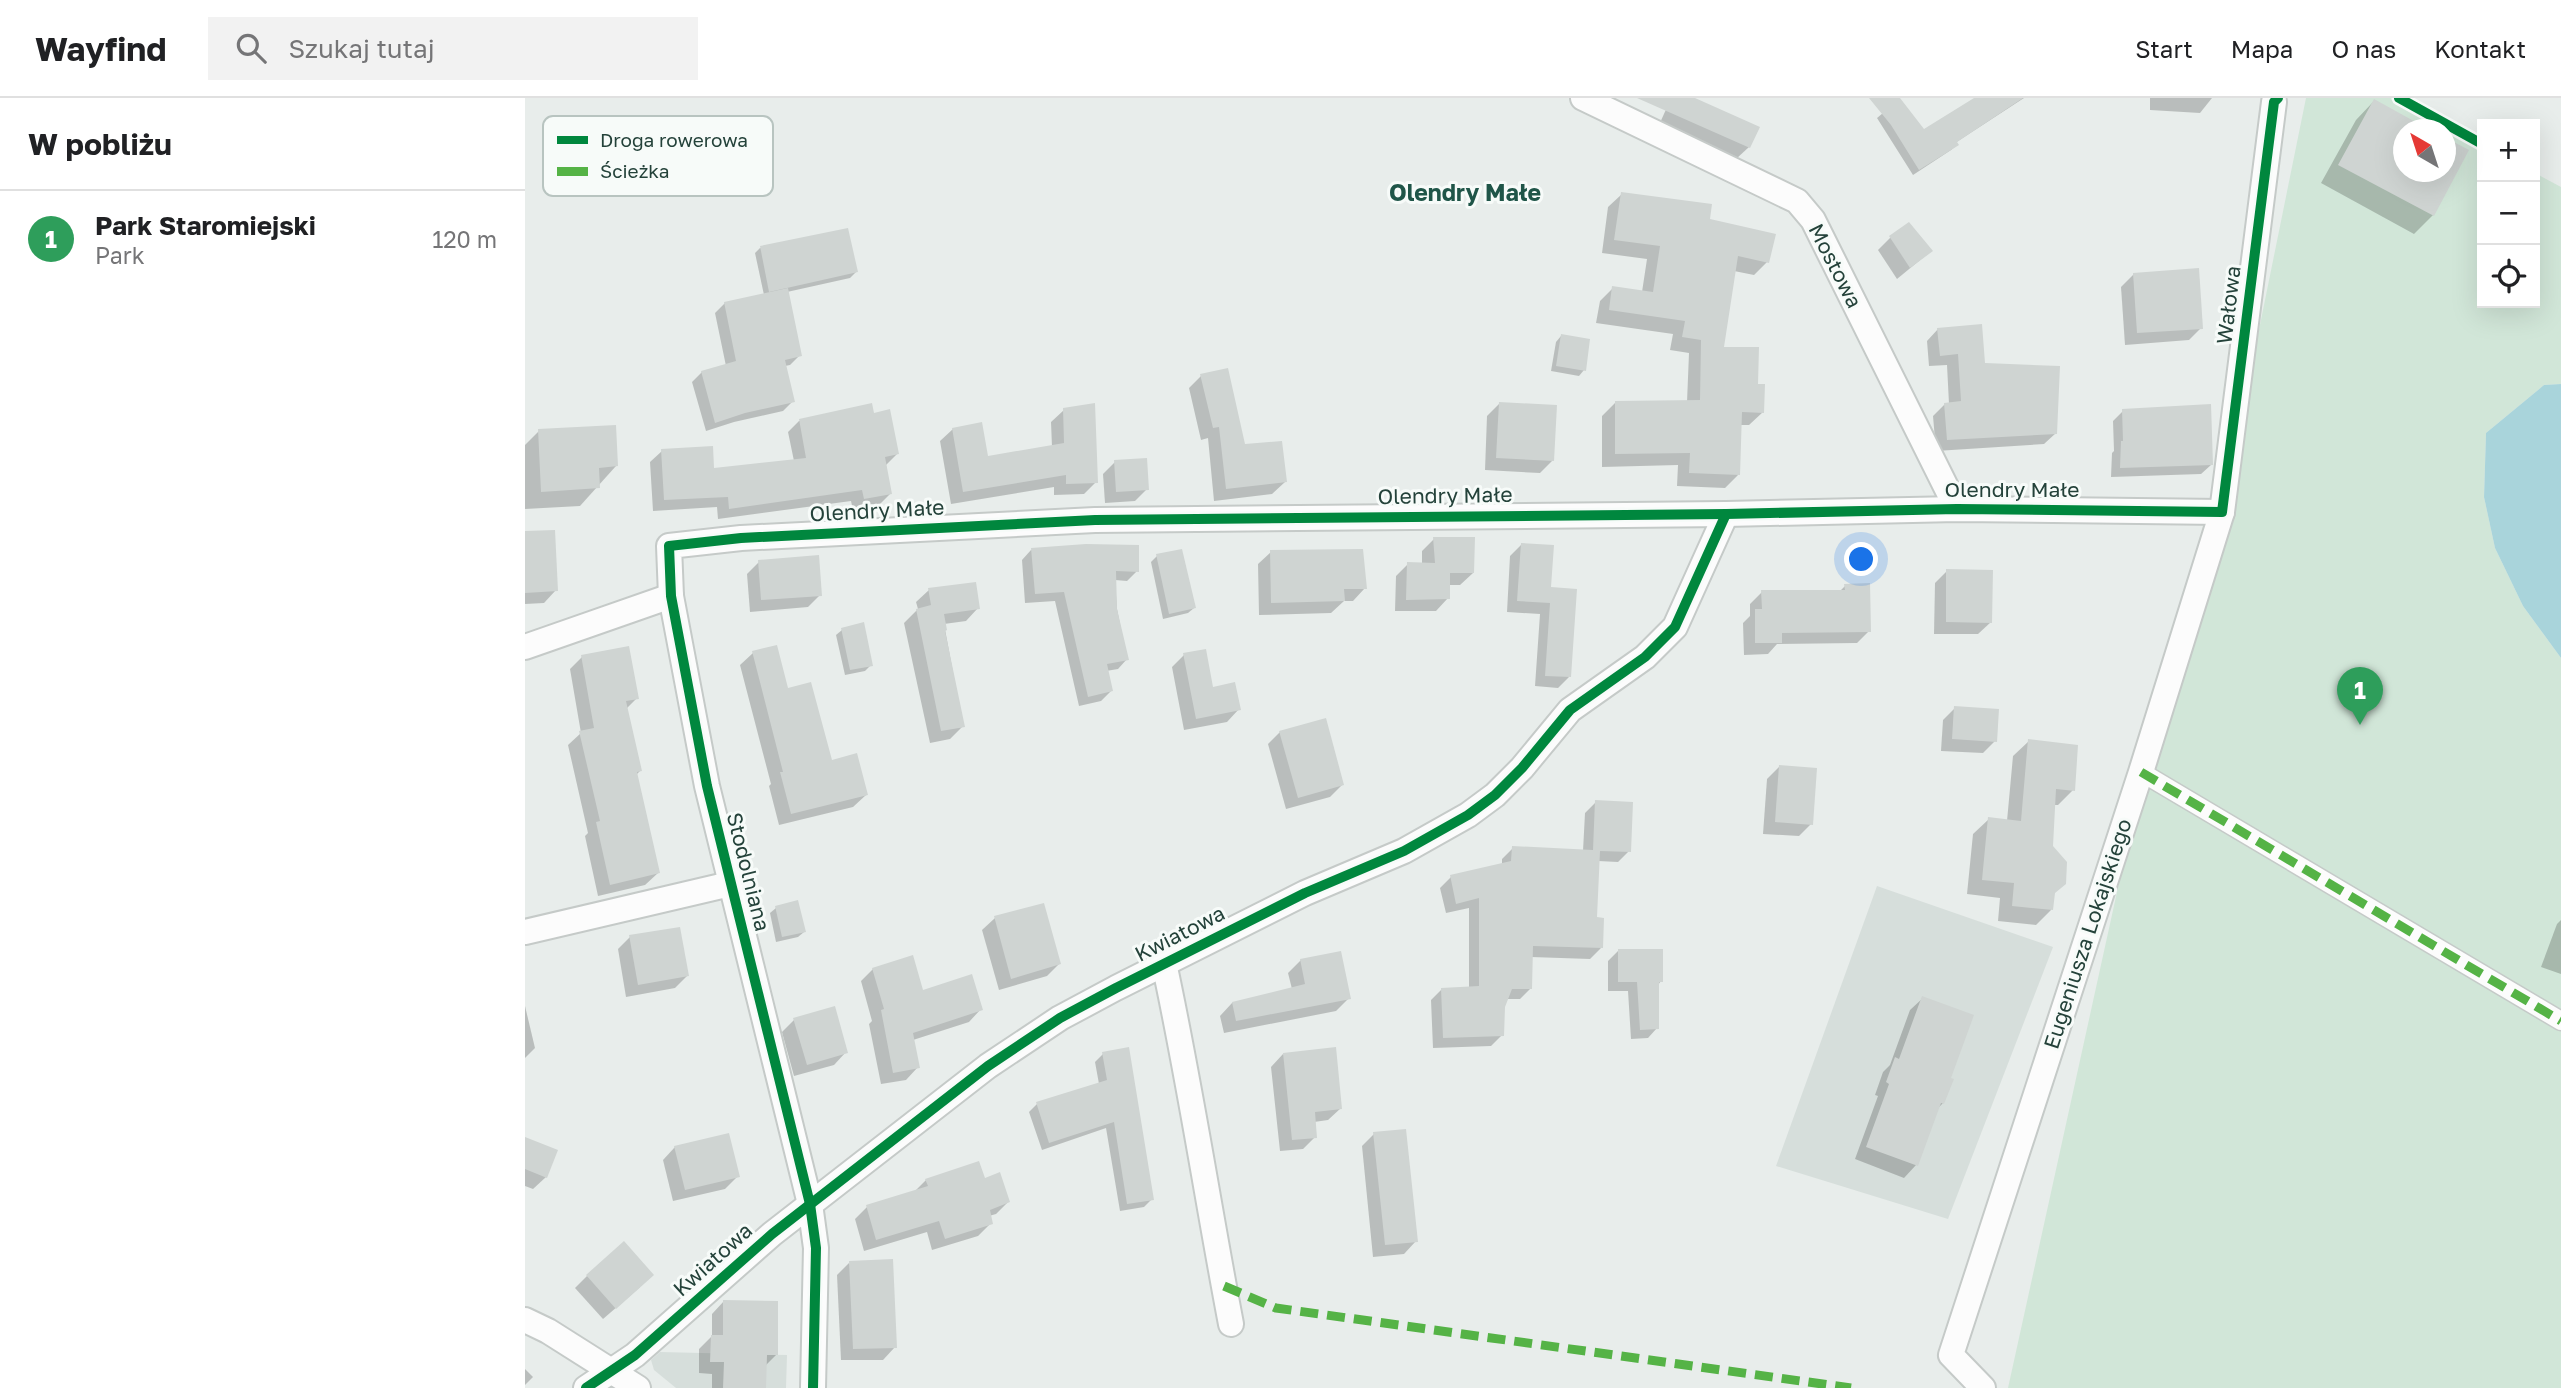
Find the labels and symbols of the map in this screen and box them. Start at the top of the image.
legend [543,116,773,196]
north arrow [2393,119,2456,182]
text: Droga rowerowa [600,128,748,151]
text: Ścieżka [600,159,670,182]
district label: Olendry Małe [1389,178,1541,206]
street label: Mostowa [1804,219,1868,312]
street label: Wałowa [2210,264,2246,346]
street label: Olendry Małe [1945,476,2079,502]
street label: Olendry Małe [1377,481,1513,509]
street label: Olendry Małe [809,493,945,527]
your location [1844,542,1878,576]
pin: 1 [2337,667,2383,725]
street label: Stodolniana [722,810,776,934]
street label: Eugeniusza Lokajskiego [2038,815,2137,1052]
street label: Kwiatowa [1130,899,1229,967]
street label: Kwiatowa [667,1217,757,1302]

